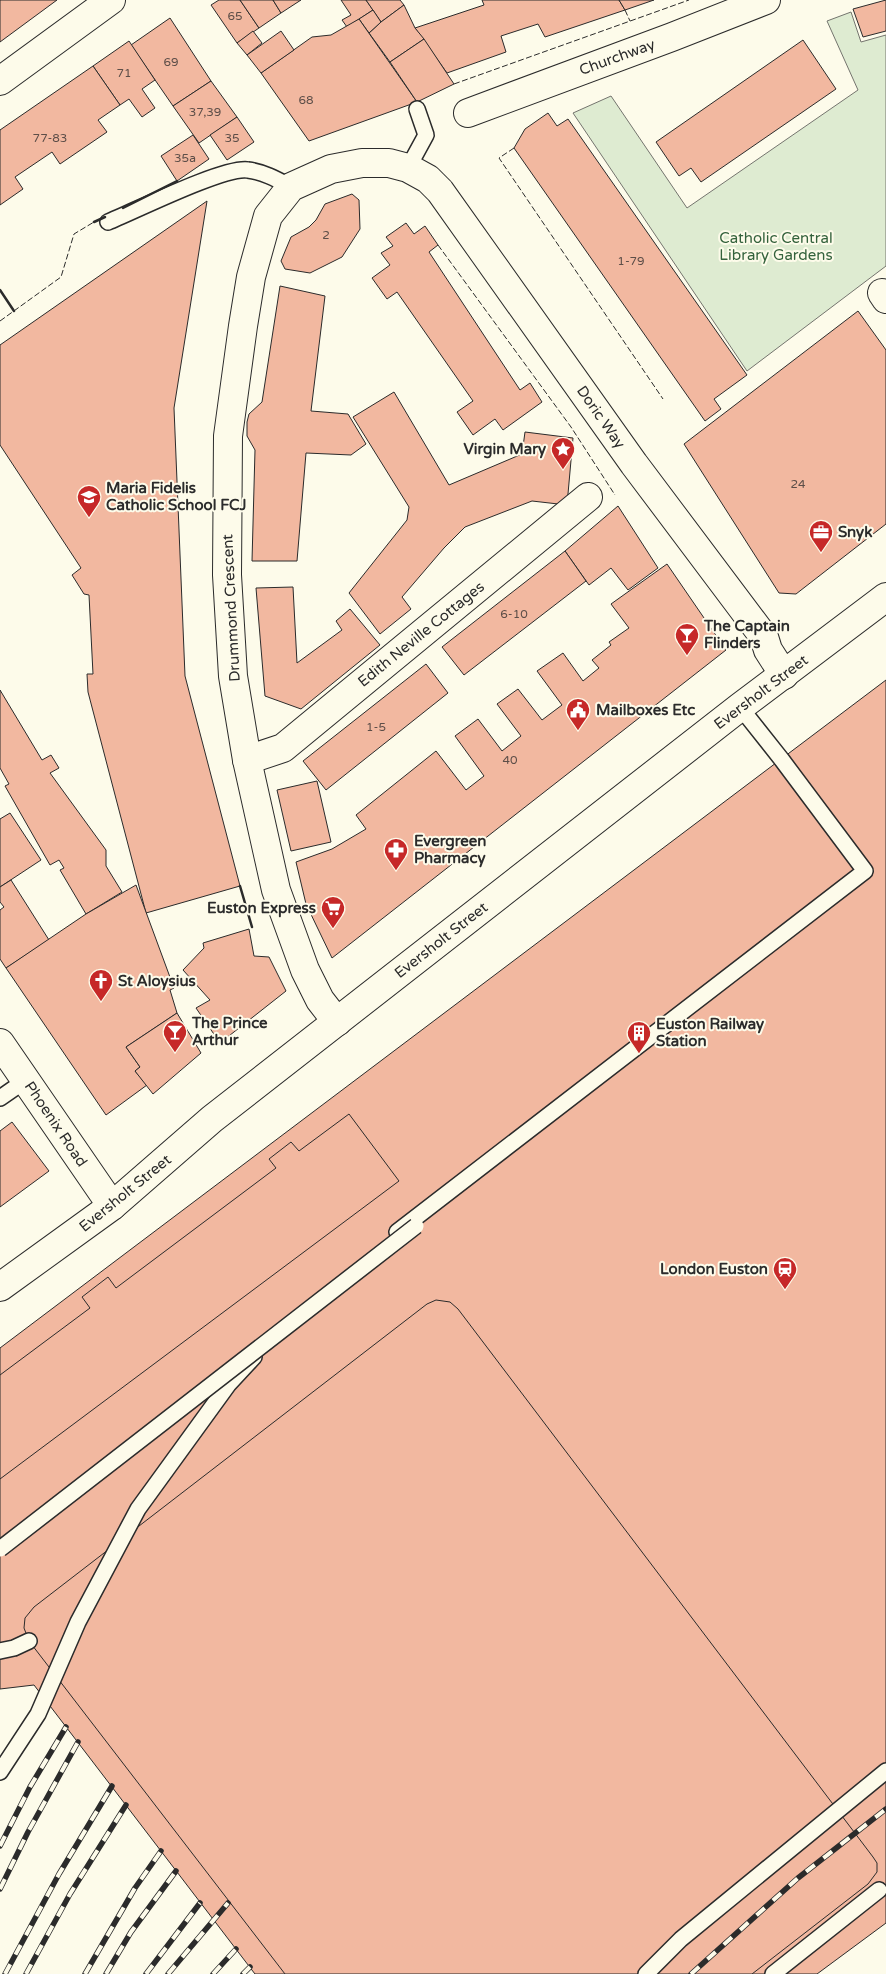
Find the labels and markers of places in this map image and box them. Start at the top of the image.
place icon: Virgin Mary [550,436,576,470]
place label: Virgin Mary [464,440,546,459]
place label: Maria Fidelis Catholic School FCJ [106,479,247,514]
school or university icon: Maria Fidelis Catholic School FCJ [76,484,102,518]
office icon: Snyk [808,519,834,553]
place label: Snyk [838,523,872,542]
place label: The Captain Flinders [703,617,790,652]
bar icon: The Captain Flinders [674,622,700,656]
public building icon: Mailboxes Etc [565,697,591,731]
place label: Mailboxes Etc [596,701,695,719]
place label: Evergreen Pharmacy [414,832,486,868]
pharmacy icon: Evergreen Pharmacy [383,837,409,871]
supermarket icon: Euston Express [320,895,346,929]
place label: Euston Express [207,899,316,918]
church icon: St Aloysius [88,968,114,1002]
place label: St Aloysius [118,972,196,991]
place label: The Prince Arthur [191,1014,268,1049]
place label: Euston Railway Station [656,1015,764,1050]
bar icon: The Prince Arthur [162,1019,188,1053]
building icon: Euston Railway Station [626,1020,652,1054]
station icon: London Euston [772,1256,798,1290]
place label: London Euston [660,1260,768,1278]

